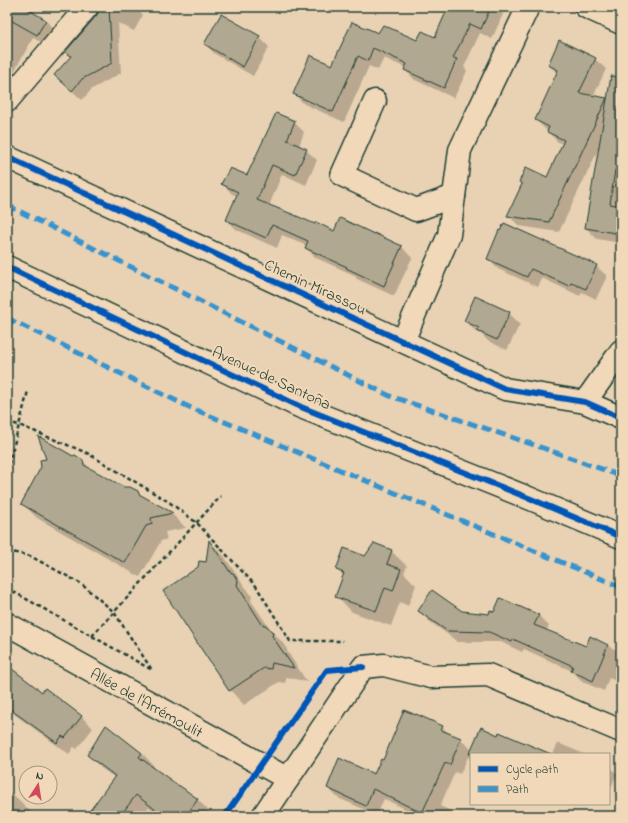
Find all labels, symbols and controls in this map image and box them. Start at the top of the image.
street label: Chemin Mirassou [260,254,370,322]
street label: Avenue de Santoña [208,341,335,417]
street label: Allée de l'Arrémoulit [85,663,207,745]
legend [470,753,610,805]
text: Cycle path [506,761,558,780]
north arrow [18,765,58,805]
text: N [35,768,45,785]
text: Path [506,781,529,799]

